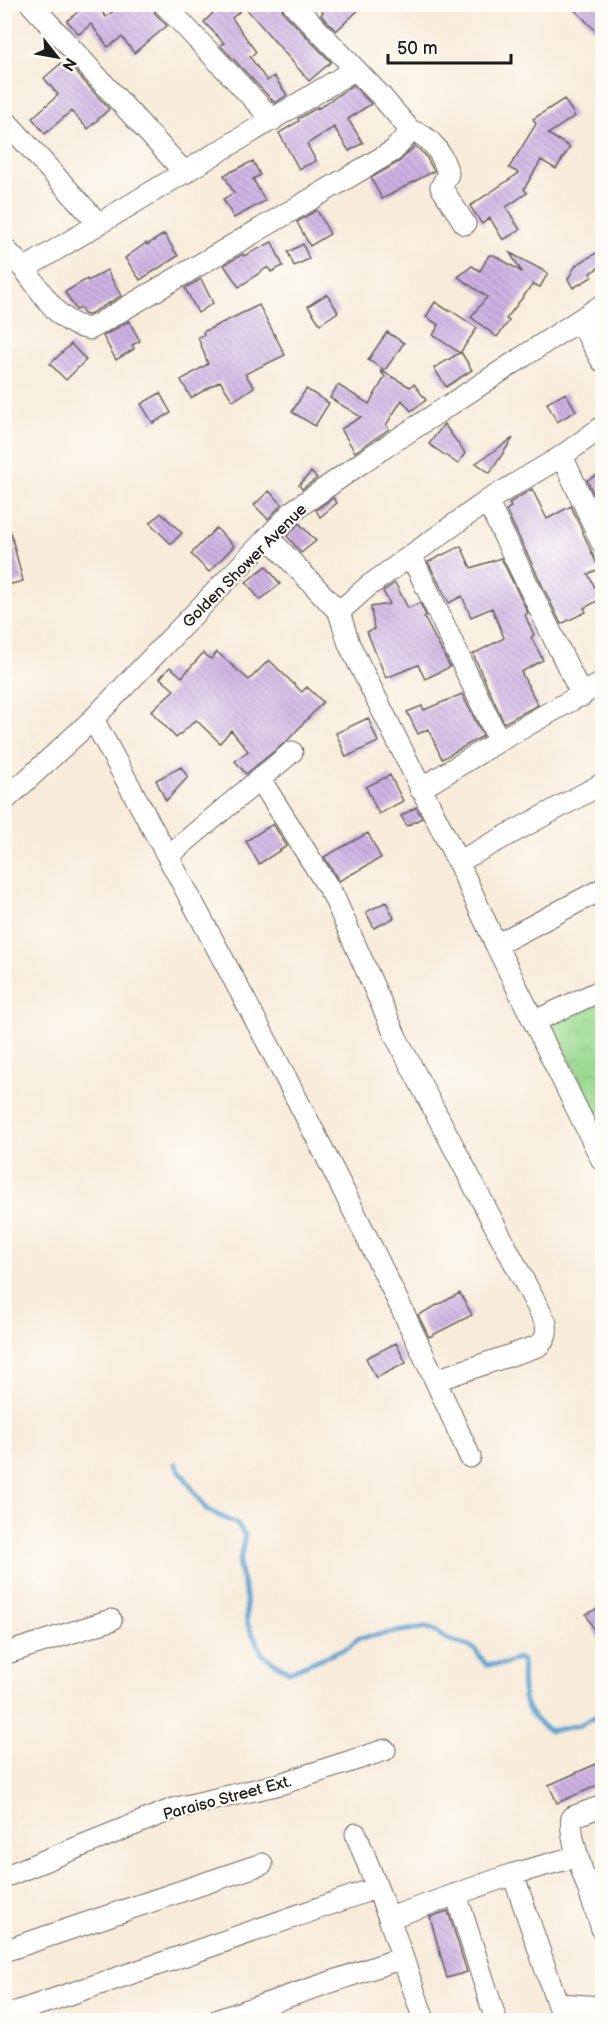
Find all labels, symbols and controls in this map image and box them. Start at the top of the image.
north arrow [27,27,87,87]
scale bar [388,27,511,65]
text: 50 m [397,38,438,59]
text: N [57,54,80,74]
street label: Golden Shower Avenue [179,500,311,632]
street label: Paraiso Street Ext. [161,1772,294,1825]

